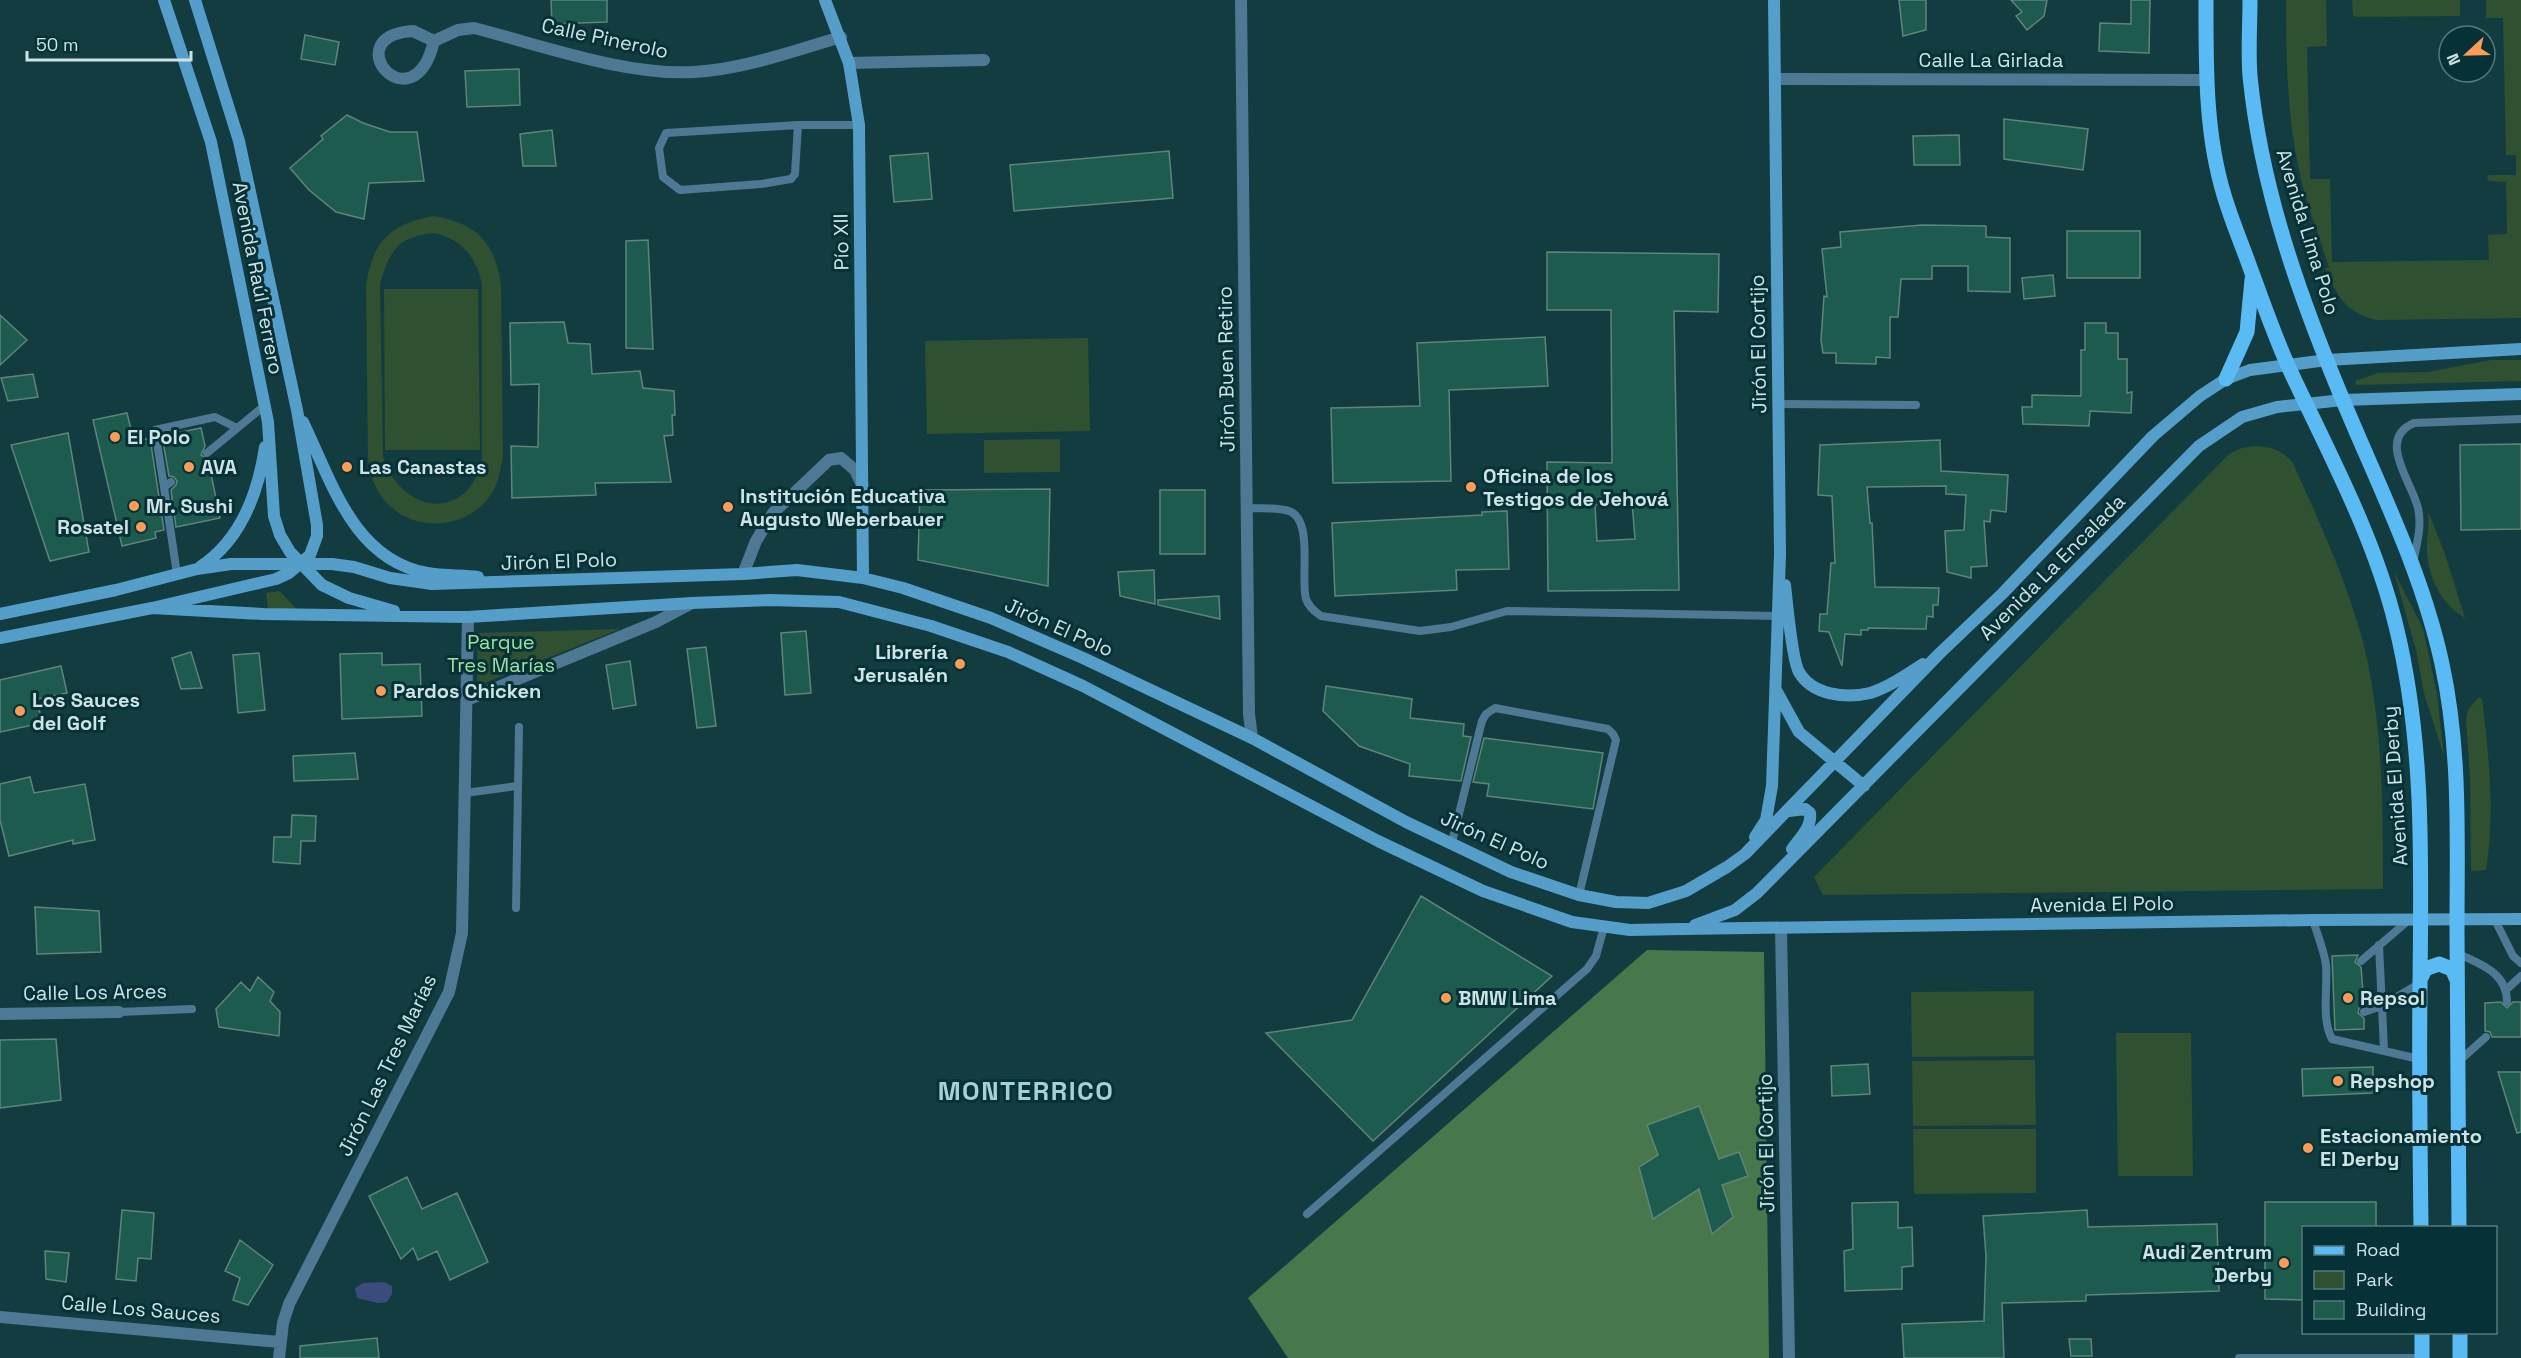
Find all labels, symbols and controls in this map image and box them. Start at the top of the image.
street label: Calle Pinerolo [539,12,671,64]
scale bar [27,24,190,62]
north arrow [2437,24,2497,84]
text: 50 m [36,33,78,56]
street label: Calle La Girlada [1919,47,2063,73]
text: N [2442,51,2465,68]
street label: Avenida Lima Polo [2270,146,2346,318]
street label: Avenida Raúl Ferrero [227,179,289,377]
street label: Pío XII [828,213,854,271]
street label: Jirón El Cortijo [1744,274,1772,414]
street label: Jirón Buen Retiro [1212,286,1240,452]
place label: El Polo [127,424,190,450]
marker: El Polo [108,430,122,444]
place label: AVA [201,454,237,480]
place label: Las Canastas [359,454,486,480]
marker: AVA [182,460,196,474]
marker: Las Canastas [340,460,354,474]
place label: Oficina de los Testigos de Jehová [1483,463,1669,512]
marker: Oficina de los Testigos de Jehová [1464,480,1478,494]
place label: Institución Educativa Augusto Weberbauer [740,483,946,532]
street label: Avenida La Encalada [1973,488,2131,646]
place label: Mr. Sushi [146,493,233,519]
marker: Mr. Sushi [127,499,141,513]
marker: Institución Educativa Augusto Weberbauer [721,500,735,514]
place label: Rosatel [57,514,129,540]
marker: Rosatel [134,520,148,534]
street label: Jirón El Polo [500,546,618,576]
street label: Jirón El Polo [1001,591,1117,663]
park label: Parque Tres Marías [447,629,555,678]
place label: Librería Jerusalén [854,639,948,688]
marker: Librería Jerusalén [953,657,967,671]
place label: Pardos Chicken [393,678,541,704]
marker: Pardos Chicken [374,684,388,698]
place label: Los Sauces del Golf [32,687,140,736]
marker: Los Sauces del Golf [13,704,27,718]
street label: Avenida El Derby [2376,705,2414,867]
street label: Jirón El Polo [1437,804,1553,876]
street label: Avenida El Polo [2030,890,2174,918]
street label: Jirón Las Tres Marías [332,970,442,1160]
street label: Calle Los Arces [23,978,167,1006]
place label: BMW Lima [1458,985,1557,1011]
place label: Repsol [2360,985,2425,1011]
marker: BMW Lima [1439,991,1453,1005]
marker: Repsol [2341,991,2355,1005]
place label: Repshop [2350,1068,2435,1094]
street label: Jirón El Cortijo [1752,1073,1780,1213]
district label: MONTERRICO [938,1074,1114,1108]
marker: Repshop [2331,1074,2345,1088]
place label: Estacionamiento El Derby [2320,1123,2482,1172]
marker: Estacionamiento El Derby [2301,1141,2315,1155]
legend [2302,1226,2497,1334]
text: Road [2356,1238,2400,1261]
place label: Audi Zentrum Derby [2142,1239,2272,1288]
marker: Audi Zentrum Derby [2277,1256,2291,1270]
text: Park [2356,1268,2394,1291]
street label: Calle Los Sauces [60,1289,222,1329]
text: Building [2356,1298,2426,1321]

